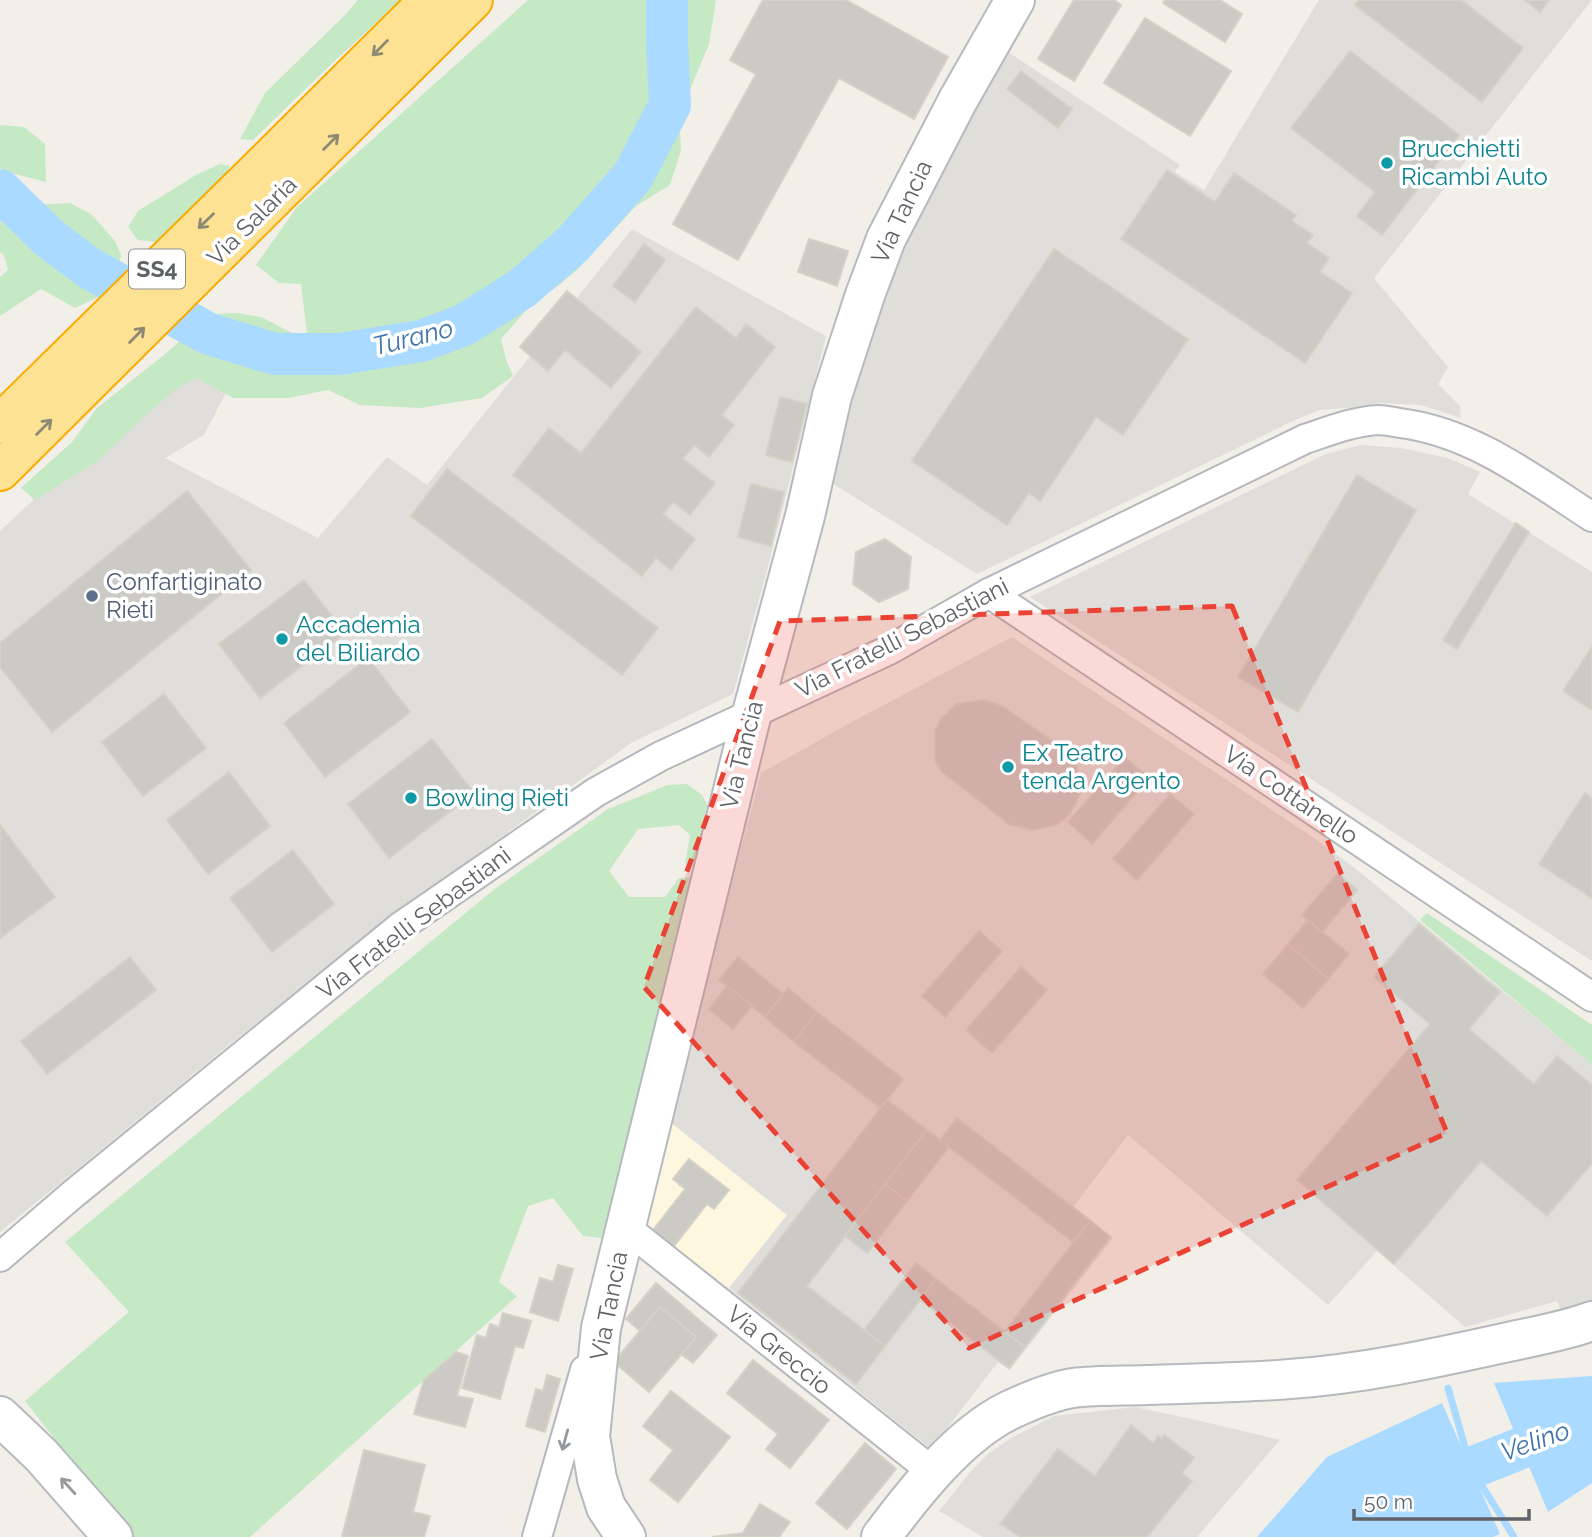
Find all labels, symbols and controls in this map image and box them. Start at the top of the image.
one-way arrow [372,40,389,57]
one-way arrow [322,133,339,150]
place label: Brucchietti Ricambi Auto [1401,134,1548,191]
street label: Via Tancia [865,155,938,268]
marker: Brucchietti Ricambi Auto [1379,155,1395,171]
street label: Via Salaria [201,170,302,271]
one-way arrow [198,213,215,230]
road number: SS4 [129,250,185,288]
water label: Turano [370,313,456,361]
one-way arrow [128,326,145,343]
one-way arrow [36,418,53,435]
place label: Confartiginato Rieti [106,567,262,624]
street label: Via Fratelli Sebastiani [790,571,1013,704]
marker: Confartiginato Rieti [84,588,100,604]
place label: Accademia del Biliardo [296,610,421,667]
marker: Accademia del Biliardo [274,631,290,647]
street label: Via Tancia [714,698,769,812]
place label: Ex Teatro tenda Argento [1022,738,1181,795]
street label: Via Cottanello [1219,739,1364,850]
marker: Ex Teatro tenda Argento [1000,759,1016,775]
place label: Bowling Rieti [425,783,569,812]
marker: Bowling Rieti [403,790,419,806]
street label: Via Fratelli Sebastiani [311,840,516,1005]
street label: Via Tancia [584,1249,633,1363]
street label: Via Greccio [721,1299,837,1400]
water label: Velino [1496,1415,1574,1467]
one-way arrow [558,1428,571,1451]
one-way arrow [60,1477,76,1495]
scale bar [1354,1478,1529,1522]
text: 50 m [1364,1489,1413,1514]

